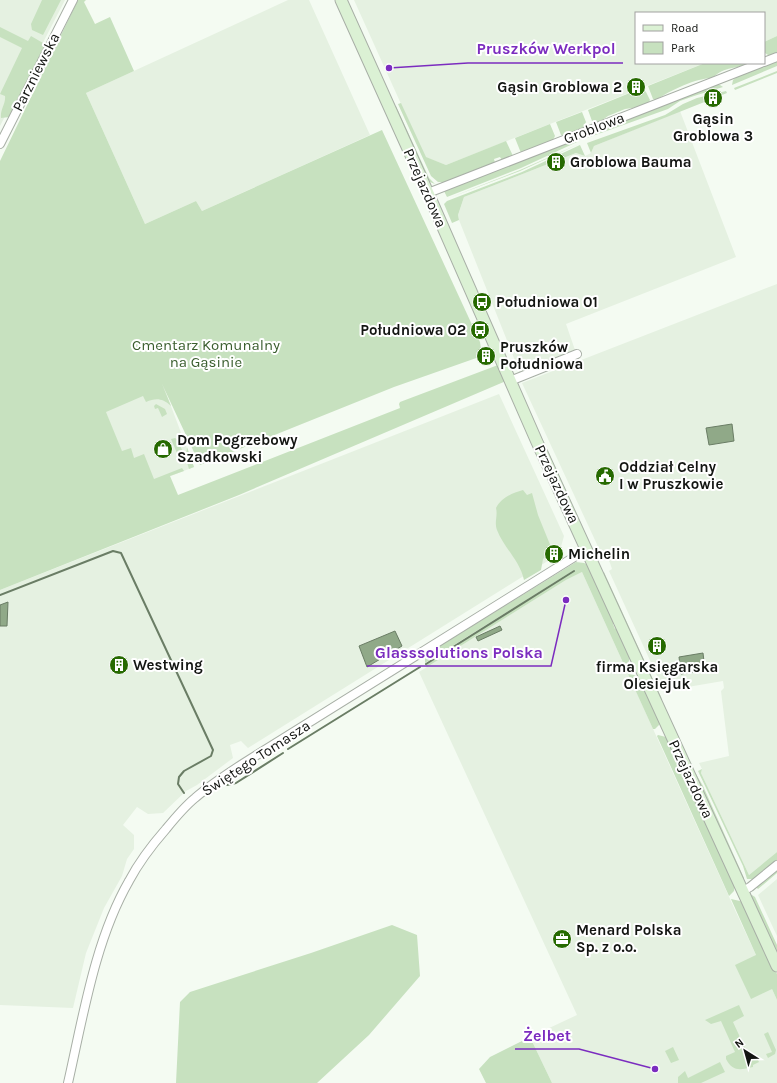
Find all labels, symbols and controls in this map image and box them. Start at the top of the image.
legend [635,12,765,64]
text: Road [671,21,699,35]
street label: Parzniewska [9,30,63,114]
callout: Pruszków Werkpol [468,35,623,63]
text: Pruszków Werkpol [476,39,616,58]
text: Park [671,41,696,55]
building icon: Gąsin Groblowa 2 [625,76,647,98]
place label: Gąsin Groblowa 2 [497,78,622,96]
building icon: Gąsin Groblowa 3 [702,87,724,109]
street label: Groblowa [561,108,627,148]
place label: Gąsin Groblowa 3 [673,110,753,145]
street label: Przejazdowa [400,146,450,230]
building icon: Groblowa Bauma [545,151,567,173]
place label: Groblowa Bauma [570,153,692,171]
bus stop icon: Południowa 01 [471,291,493,313]
place label: Południowa 01 [496,293,598,311]
bus stop icon: Południowa 02 [469,319,491,341]
place label: Południowa 02 [360,321,466,339]
park label: Cmentarz Komunalny na Gąsinie [132,336,280,371]
place label: Pruszków Południowa [500,338,583,373]
building icon: Pruszków Południowa [475,345,497,367]
place label: Dom Pogrzebowy Szadkowski [177,431,298,466]
shop icon: Dom Pogrzebowy Szadkowski [152,438,174,460]
street label: Przejazdowa [531,442,583,526]
place label: Oddział Celny I w Pruszkowie [619,458,724,493]
public building icon: Oddział Celny I w Pruszkowie [594,465,616,487]
building icon: Michelin [543,543,565,565]
place label: Michelin [568,545,630,563]
building icon: firma Księgarska Olesiejuk [646,635,668,657]
callout: Glasssolutions Polska [367,638,551,666]
text: Glasssolutions Polska [375,643,543,662]
building icon: Westwing [108,654,130,676]
place label: Westwing [133,656,203,674]
place label: firma Księgarska Olesiejuk [596,658,718,693]
street label: Świętego Tomasza [198,716,314,800]
street label: Przejazdowa [665,737,717,821]
place label: Menard Polska Sp. z o.o. [576,921,681,956]
office icon: Menard Polska Sp. z o.o. [551,928,573,950]
callout: Żelbet [515,1021,579,1049]
text: Żelbet [523,1026,571,1045]
north arrow [725,1031,765,1071]
text: N [732,1036,746,1051]

